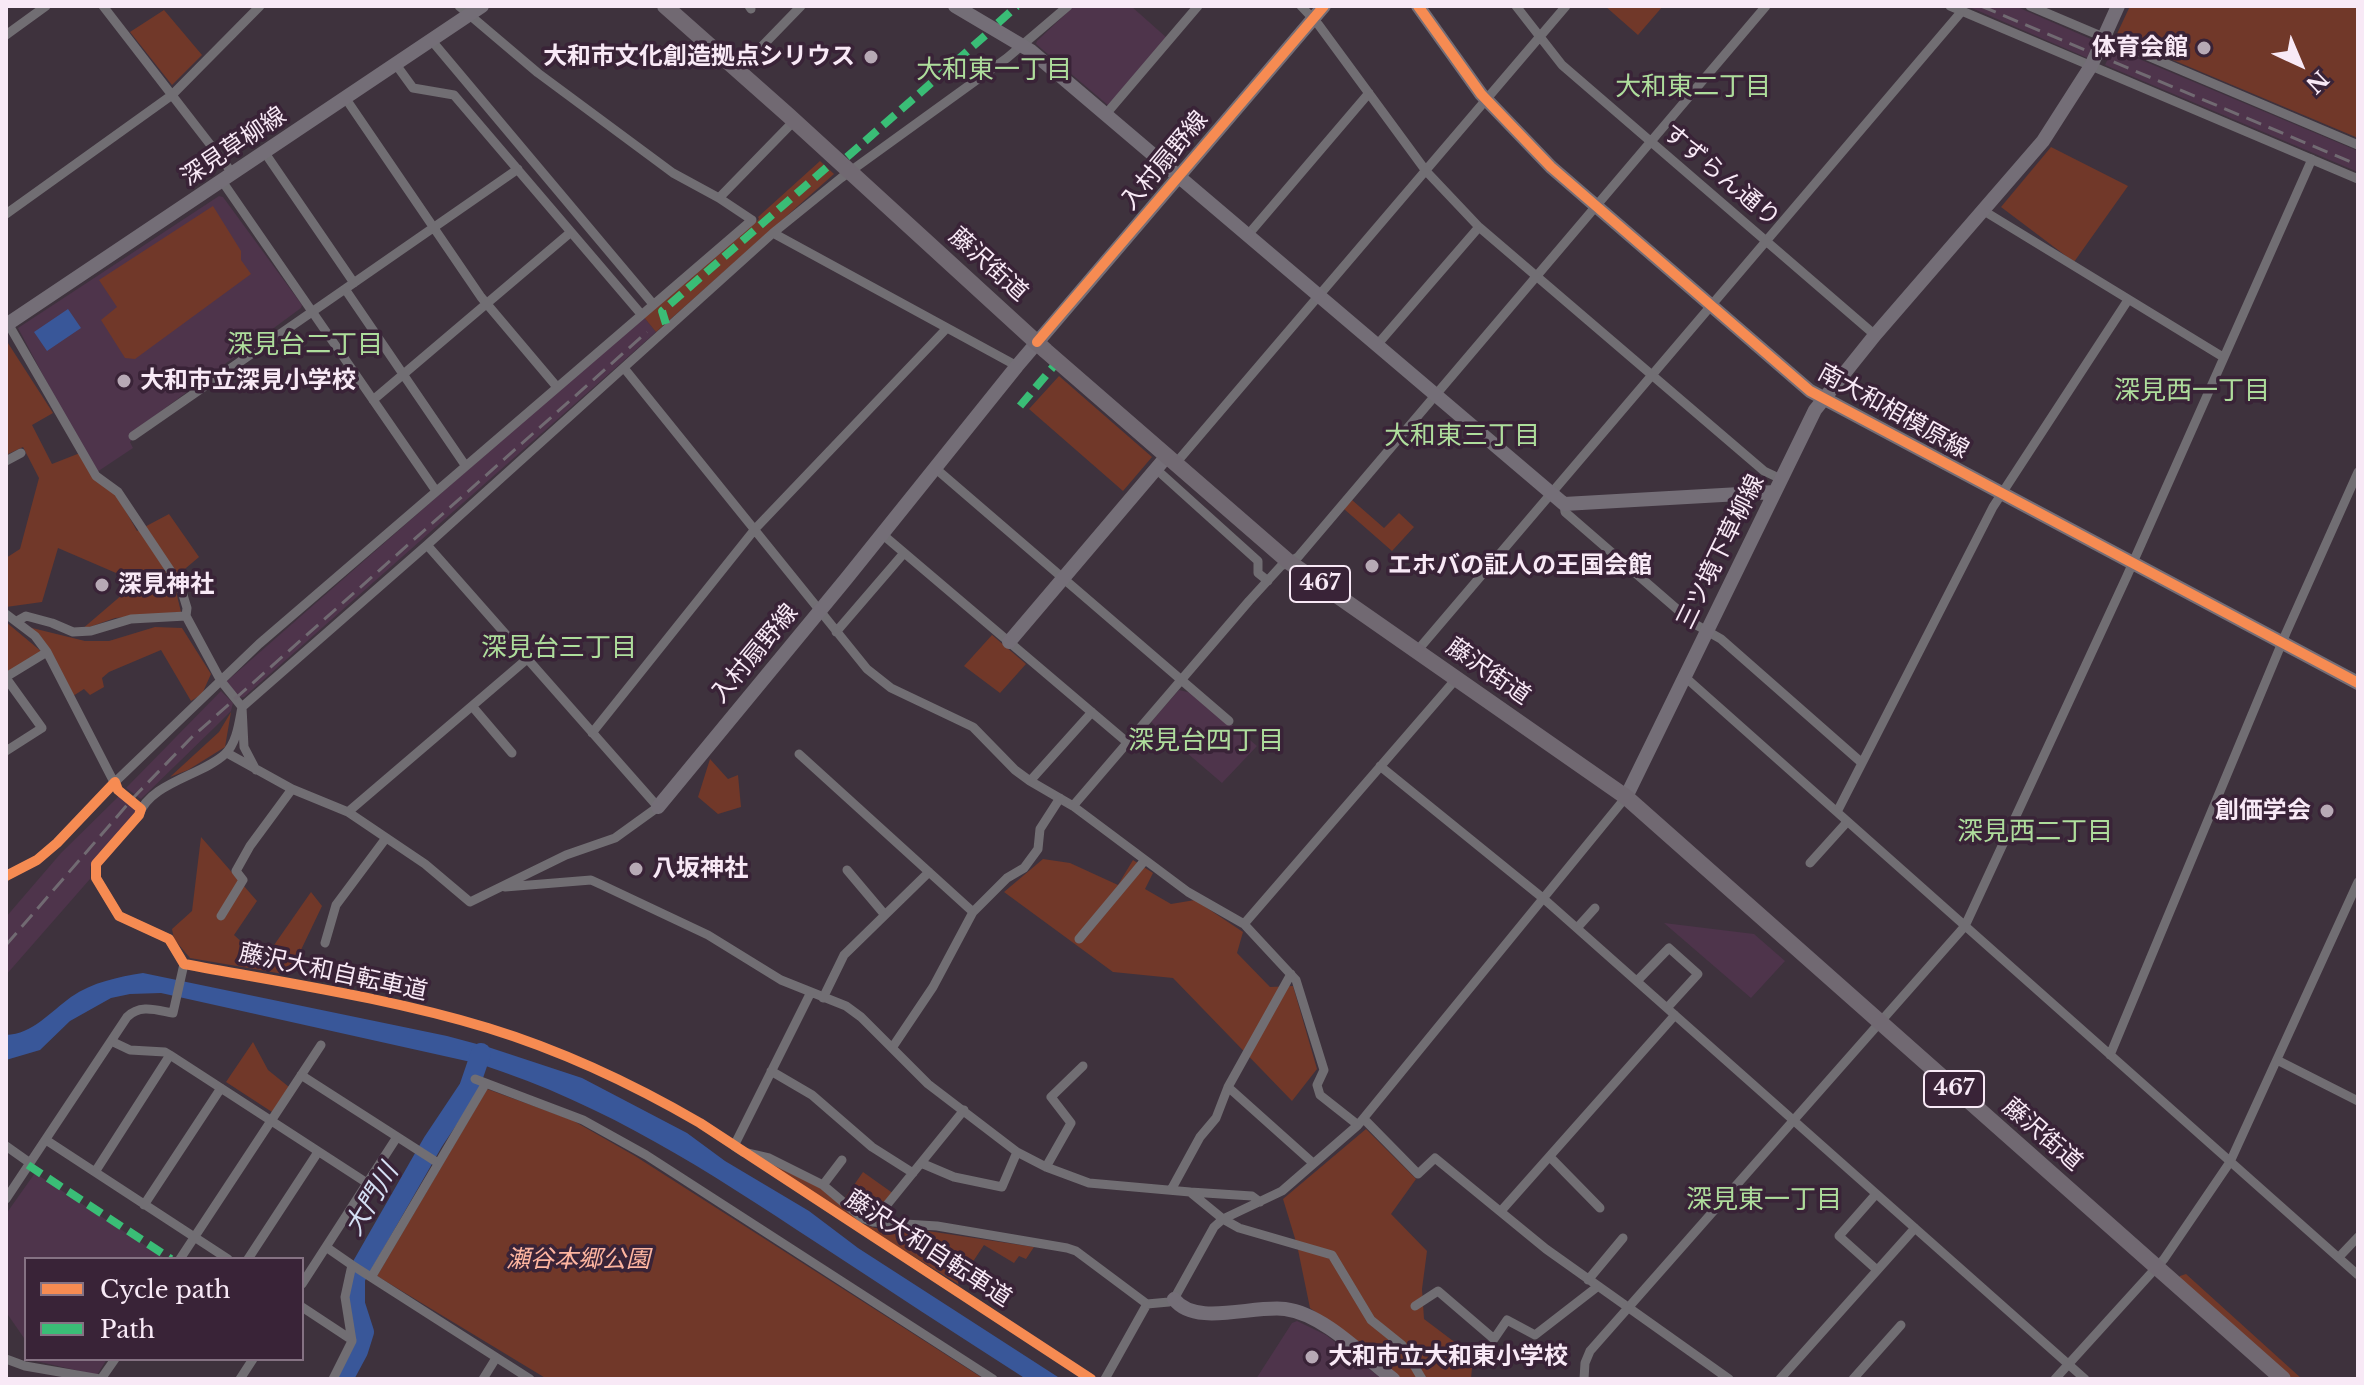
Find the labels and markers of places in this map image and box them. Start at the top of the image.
place label: 体育会館 [2092,34,2188,62]
marker: 体育会館 [2195,39,2213,57]
place label: 大和市文化創造拠点シリウス [543,43,855,71]
marker: 大和市文化創造拠点シリウス [862,48,880,66]
place label: 大和市立深見小学校 [140,367,356,395]
marker: 大和市立深見小学校 [115,372,133,390]
place label: エホバの証人の王国会館 [1388,552,1652,580]
marker: エホバの証人の王国会館 [1363,557,1381,575]
place label: 深見神社 [118,571,214,599]
marker: 深見神社 [93,576,111,594]
place label: 創価学会 [2215,797,2311,825]
marker: 創価学会 [2318,802,2336,820]
place label: 八坂神社 [652,855,748,883]
marker: 八坂神社 [627,860,645,878]
place label: 大和市立大和東小学校 [1328,1343,1568,1371]
marker: 大和市立大和東小学校 [1303,1348,1321,1366]

